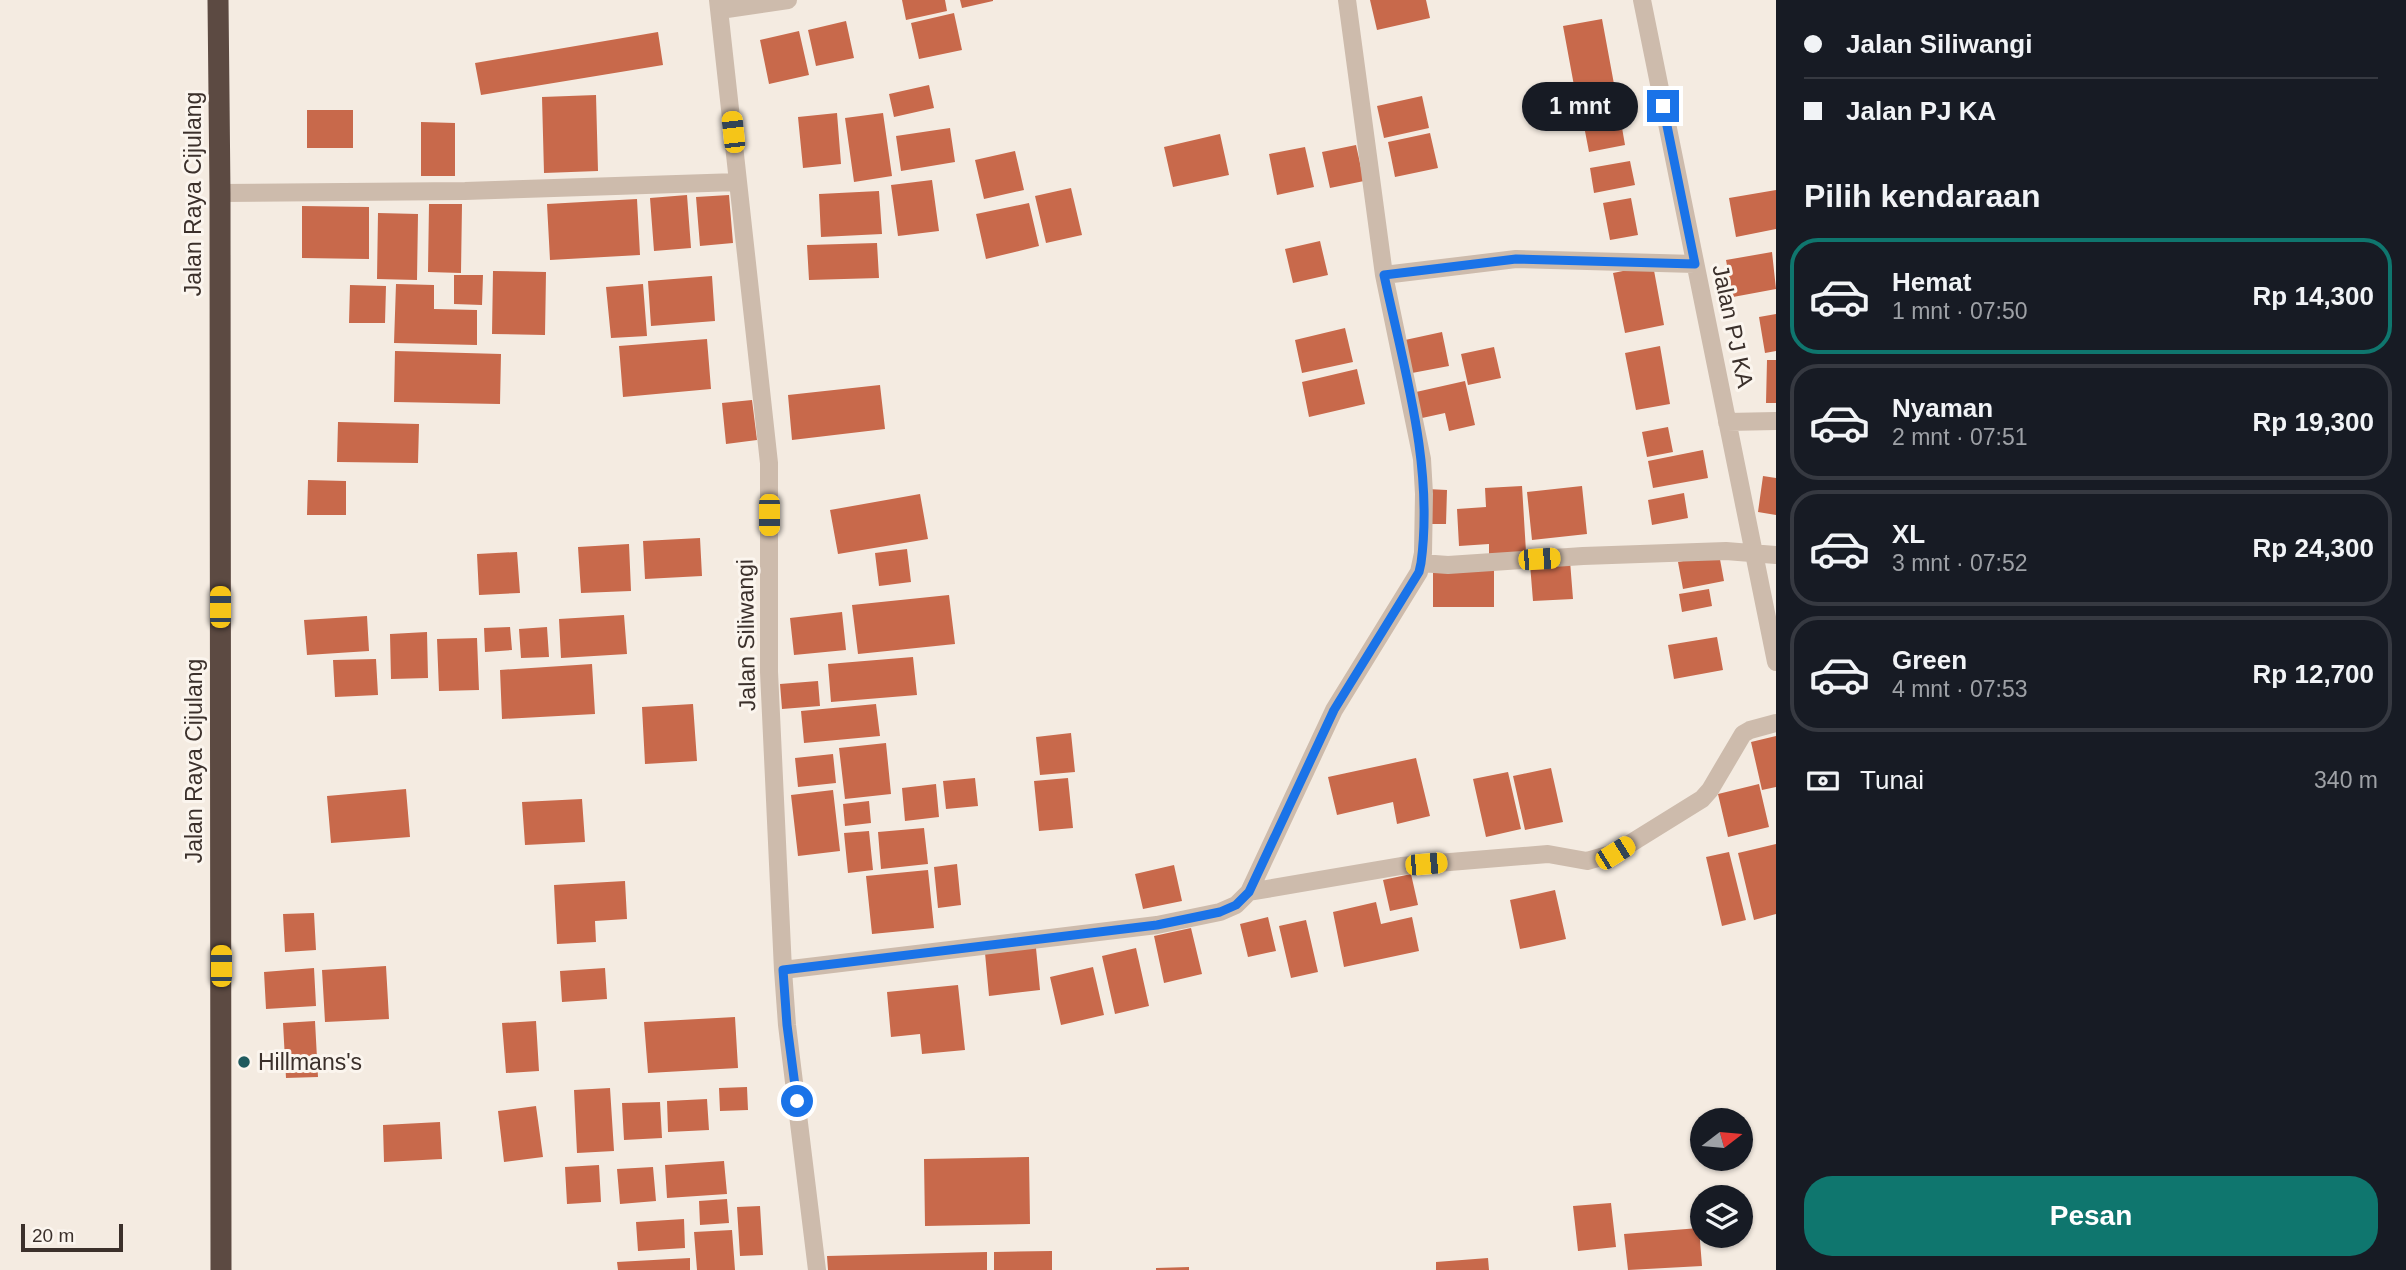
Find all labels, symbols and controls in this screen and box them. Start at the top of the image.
text: Jalan Siliwangi [1846,29,2032,59]
callout: 1 mnt [1523,82,1638,130]
route end [1647,90,1679,122]
street label: Jalan Raya Cijulang [180,92,206,296]
text: 1 mnt [1549,93,1611,119]
text: Jalan PJ KA [1846,96,1996,126]
car [721,110,746,154]
text: Pilih kendaraan [1804,178,2041,214]
street label: Jalan PJ KA [1707,262,1759,391]
icon: car [1808,265,1871,328]
text: Hemat [1892,267,1971,297]
text: Rp 14,300 [2253,281,2374,311]
text: 1 mnt · 07:50 [1892,298,2028,324]
icon: car [1808,391,1871,454]
text: Nyaman [1892,393,1993,423]
text: Rp 19,300 [2253,407,2374,437]
text: 2 mnt · 07:51 [1892,424,2028,450]
car [759,494,780,536]
icon: car [1808,517,1871,580]
text: XL [1892,519,1925,549]
text: Rp 24,300 [2253,533,2374,563]
car [1518,547,1561,571]
text: 3 mnt · 07:52 [1892,550,2028,576]
street label: Jalan Siliwangi [732,559,760,711]
car [210,586,231,628]
icon: car [1808,643,1871,706]
text: Green [1892,645,1967,675]
street label: Jalan Raya Cijulang [181,659,207,863]
text: Rp 12,700 [2253,659,2374,689]
text: 4 mnt · 07:53 [1892,676,2028,702]
icon: cash [1804,762,1842,800]
text: Tunai [1860,765,1924,795]
text: 340 m [2314,767,2378,793]
car [1592,833,1639,873]
car [1405,852,1448,876]
car [211,945,232,987]
place label: Hillmans's [258,1049,362,1075]
marker: Hillmans's [236,1054,252,1070]
route start [781,1085,813,1117]
north arrow [1690,1108,1754,1171]
map controls [1690,1108,1753,1248]
button: Pesan [1804,1176,2378,1256]
button: layers [1690,1185,1753,1248]
scale bar [21,1221,122,1253]
text: 20 m [32,1225,74,1246]

